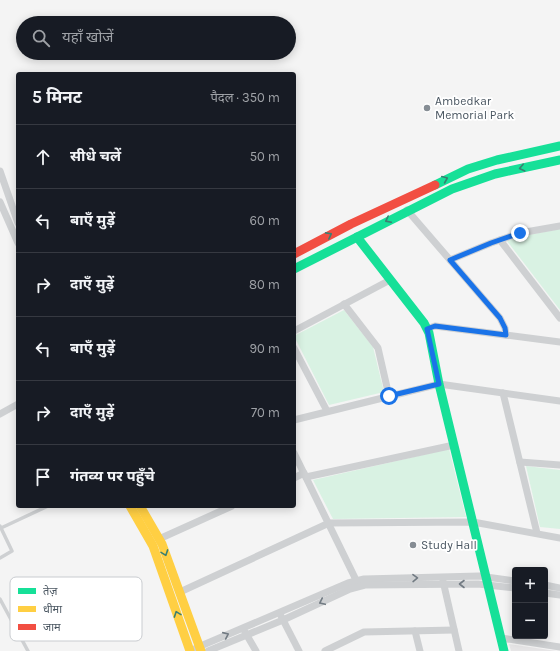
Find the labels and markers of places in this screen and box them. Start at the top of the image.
place label: Ambedkar Memorial Park [435,94,514,122]
marker: Ambedkar Memorial Park [422,103,432,113]
place label: Study Hall [421,538,477,552]
marker: Study Hall [408,540,418,550]

